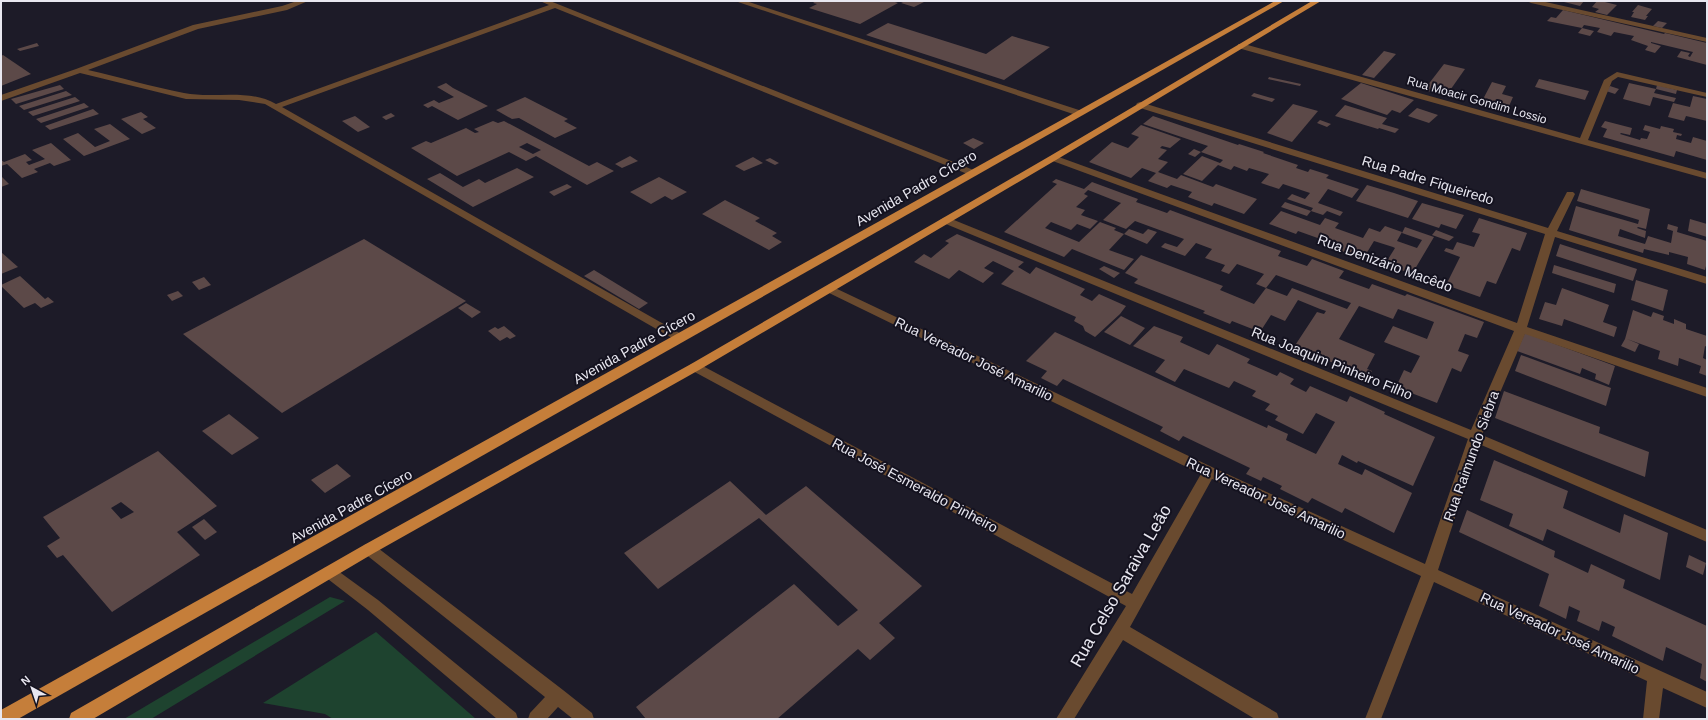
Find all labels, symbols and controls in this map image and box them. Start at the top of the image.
street label: Rua Moacir Gondim Lossio [1406,73,1549,127]
street label: Avenida Padre Cícero [853,147,979,229]
street label: Rua Padre Fiqueiredo [1360,152,1496,208]
street label: Rua Denizário Macêdo [1315,231,1455,295]
street label: Avenida Padre Cícero [570,307,698,387]
street label: Rua Vereador José Amarilio [893,314,1056,404]
street label: Rua Joaquim Pinheiro Filho [1249,323,1415,403]
street label: Rua Raimundo Siebra [1440,388,1502,523]
street label: Rua José Esmeraldo Pinheiro [829,434,1001,536]
street label: Rua Vereador José Amarilio [1184,454,1348,542]
street label: Avenida Padre Cícero [287,466,415,546]
street label: Rua Celso Saraiva Leão [1067,501,1175,671]
street label: Rua Vereador José Amarilio [1478,589,1642,677]
north arrow [12,668,52,708]
text: N [19,673,33,687]

